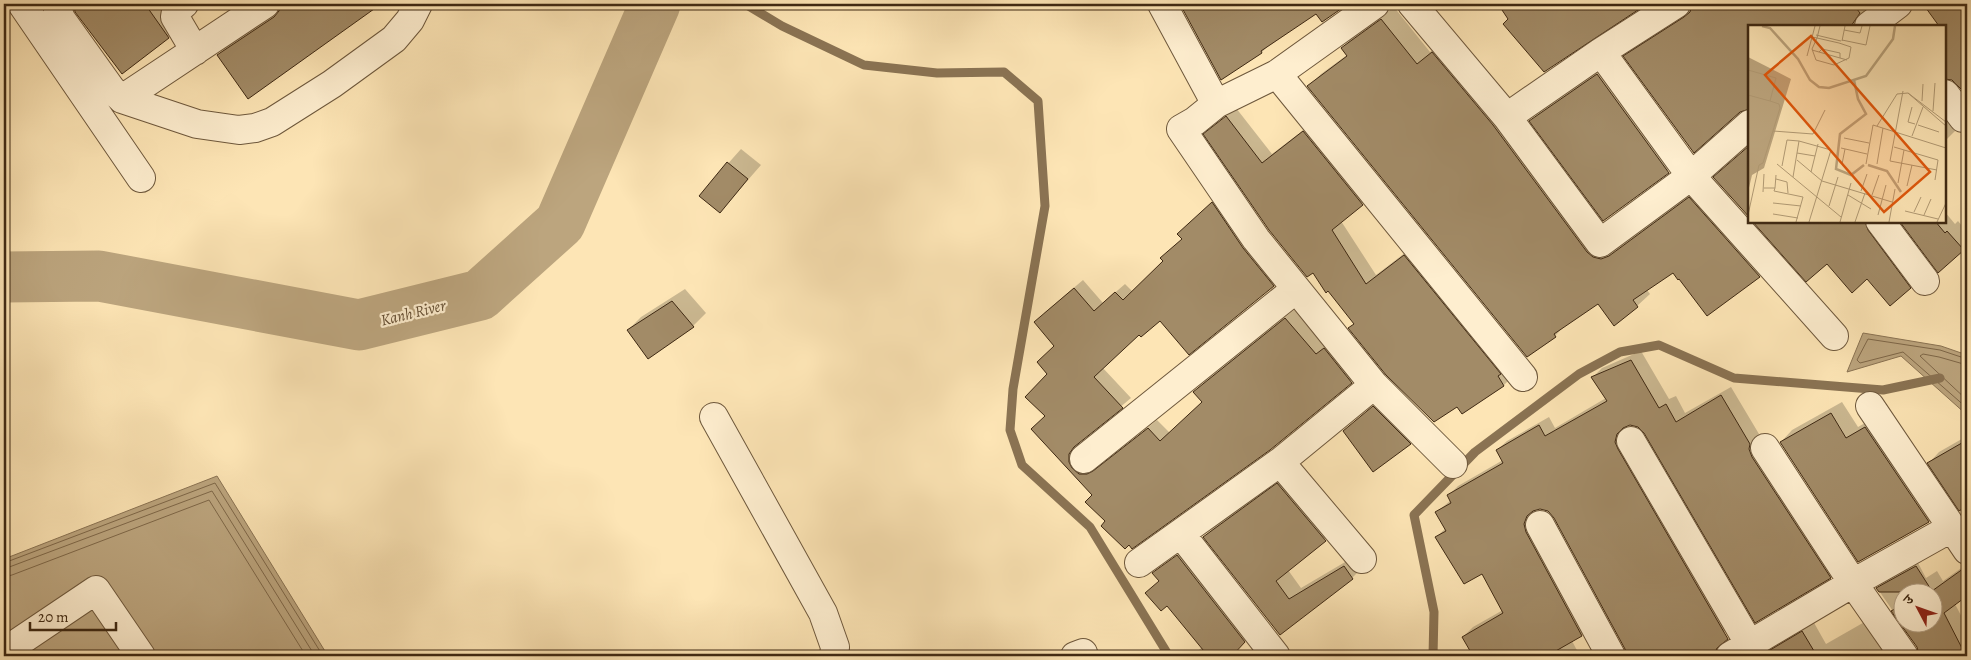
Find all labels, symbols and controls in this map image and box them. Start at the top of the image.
inset map [1748,25,1946,222]
water label: Kanh River [378,294,448,332]
north arrow [1894,582,1944,632]
text: उ [1898,590,1919,609]
scale bar [30,600,116,632]
text: 20 m [38,607,69,627]

